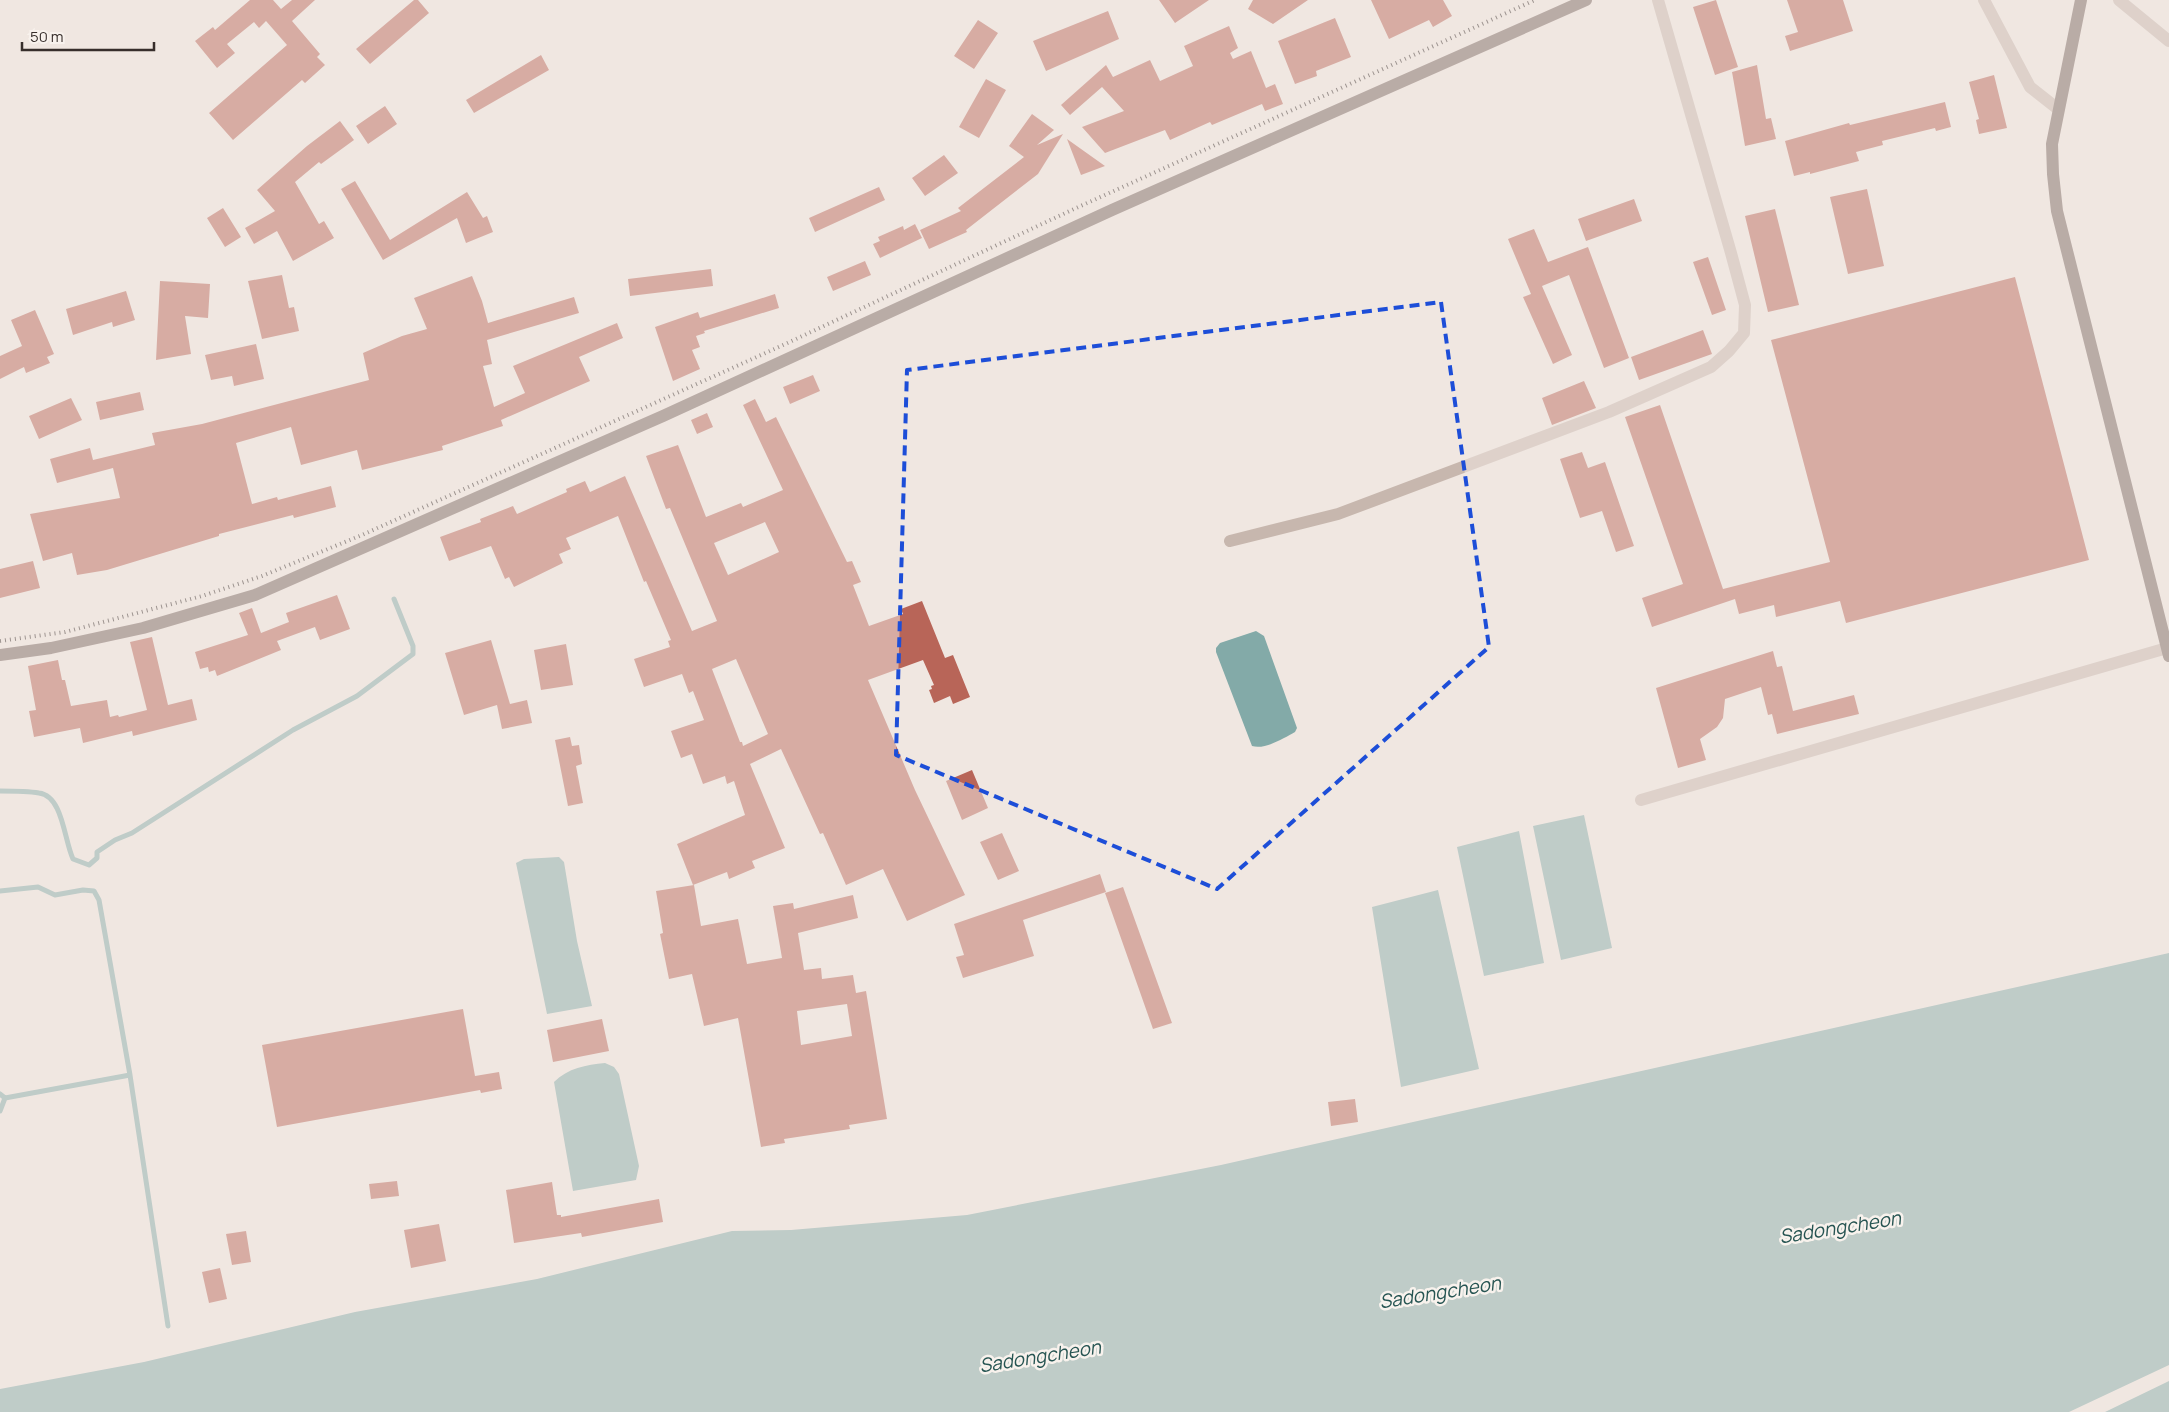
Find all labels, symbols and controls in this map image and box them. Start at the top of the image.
scale bar [22,20,155,52]
text: 50 m [30,26,64,47]
water label: Sadongcheon [1777,1204,1903,1249]
water label: Sadongcheon [1377,1269,1503,1314]
water label: Sadongcheon [977,1333,1103,1378]

